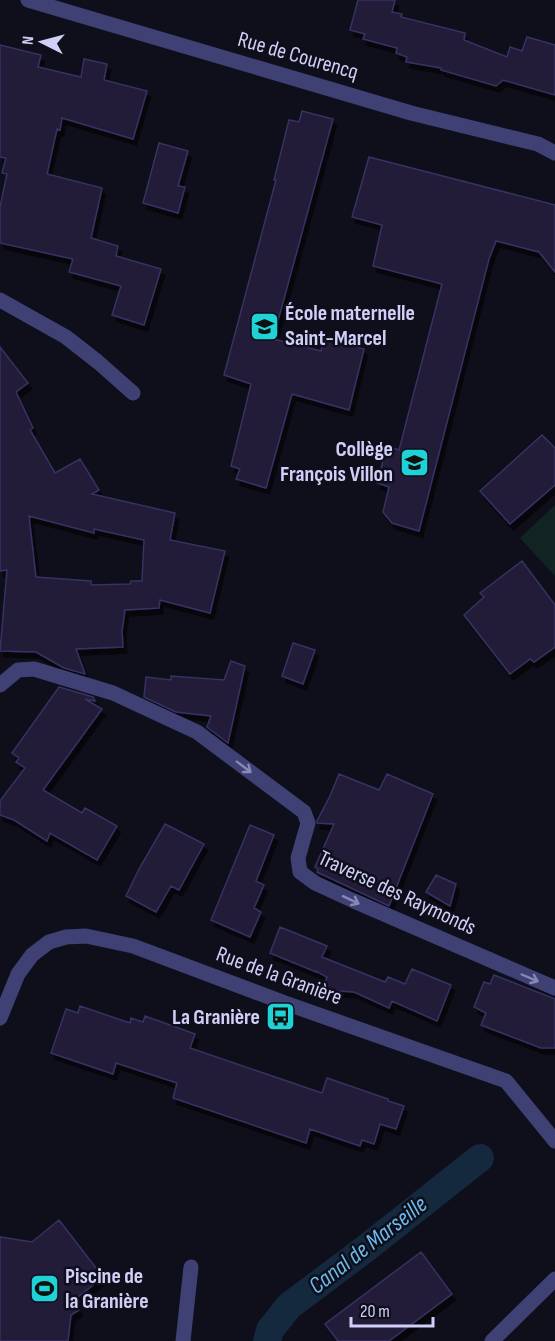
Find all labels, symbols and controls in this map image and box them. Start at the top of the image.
north arrow [12,12,72,72]
street label: Rue de Courencq [235,26,361,86]
text: N [19,35,38,46]
place label: École maternelle Saint-Marcel [285,300,415,352]
school or university icon: École maternelle Saint-Marcel [248,310,280,342]
place label: Collège François Villon [280,436,393,488]
school or university icon: Collège François Villon [398,446,430,478]
one-way arrow [236,761,252,773]
street label: Traverse des Raymonds [314,845,480,941]
one-way arrow [342,895,360,907]
street label: Rue de la Granière [212,941,346,1011]
one-way arrow [520,973,538,984]
bus stop icon: La Granière [265,1001,297,1033]
place label: La Granière [172,1004,260,1031]
water label: Canal de Marseille [303,1190,433,1300]
place label: Piscine de la Granière [65,1263,149,1315]
sports icon: Piscine de la Granière [28,1273,60,1305]
scale bar [351,1290,434,1328]
text: 20 m [360,1301,390,1322]

